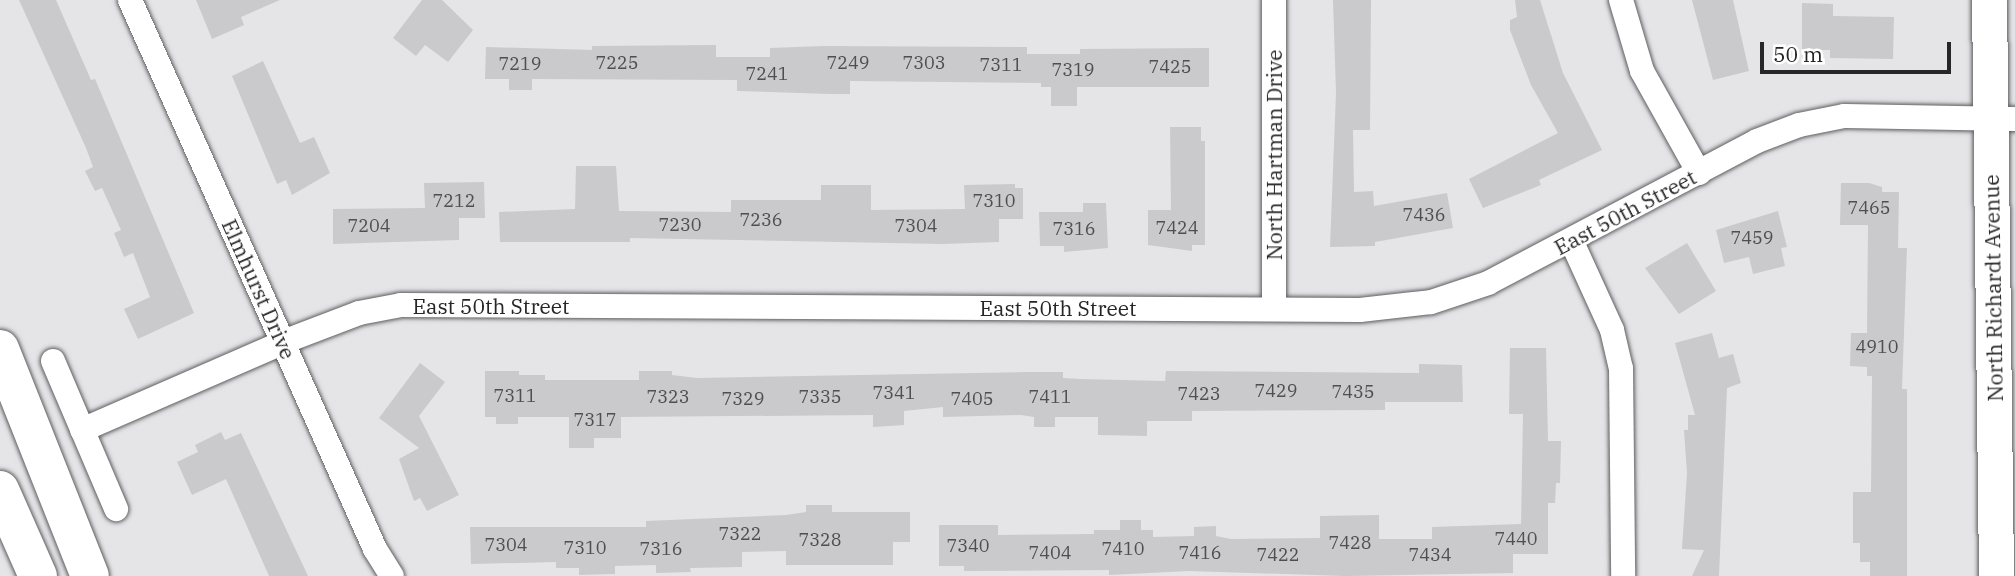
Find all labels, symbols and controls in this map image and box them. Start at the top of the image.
scale bar [1763,28,1954,72]
text: 50 m [1773,40,1823,68]
street label: North Hartman Drive [1261,50,1287,260]
house number: 7225 [595,52,639,74]
house number: 7249 [826,52,870,74]
house number: 7303 [902,52,946,74]
house number: 7219 [498,53,542,75]
house number: 7311 [979,54,1023,76]
house number: 7425 [1148,56,1192,78]
house number: 7319 [1051,59,1095,81]
house number: 7241 [745,63,789,85]
street label: East 50th Street [1550,164,1700,260]
street label: North Richardt Avenue [1978,174,2008,402]
house number: 7212 [432,190,476,212]
house number: 7310 [972,190,1016,212]
house number: 7465 [1847,197,1891,219]
house number: 7436 [1402,204,1446,226]
house number: 7236 [739,209,783,231]
house number: 7230 [658,214,702,236]
street label: Elmhurst Drive [217,215,301,363]
house number: 7204 [347,215,391,237]
house number: 7304 [894,215,938,237]
house number: 7424 [1155,217,1199,239]
house number: 7316 [1052,218,1096,240]
house number: 7459 [1730,227,1774,249]
street label: East 50th Street [413,293,569,319]
street label: East 50th Street [980,295,1136,321]
house number: 4910 [1855,336,1899,358]
house number: 7429 [1254,380,1298,402]
house number: 7435 [1331,381,1375,403]
house number: 7341 [872,382,916,404]
house number: 7423 [1177,383,1221,405]
house number: 7311 [493,385,537,407]
house number: 7323 [646,386,690,408]
house number: 7335 [798,386,842,408]
house number: 7411 [1028,386,1072,408]
house number: 7329 [721,388,765,410]
house number: 7405 [950,388,994,410]
house number: 7317 [573,409,617,431]
house number: 7322 [718,523,762,545]
house number: 7440 [1494,528,1538,550]
house number: 7328 [798,529,842,551]
house number: 7428 [1328,532,1372,554]
house number: 7304 [484,534,528,556]
house number: 7340 [946,535,990,557]
house number: 7310 [563,537,607,559]
house number: 7316 [639,538,683,560]
house number: 7410 [1101,538,1145,560]
house number: 7404 [1028,542,1072,564]
house number: 7416 [1178,542,1222,564]
house number: 7422 [1256,544,1300,566]
house number: 7434 [1408,544,1452,566]

